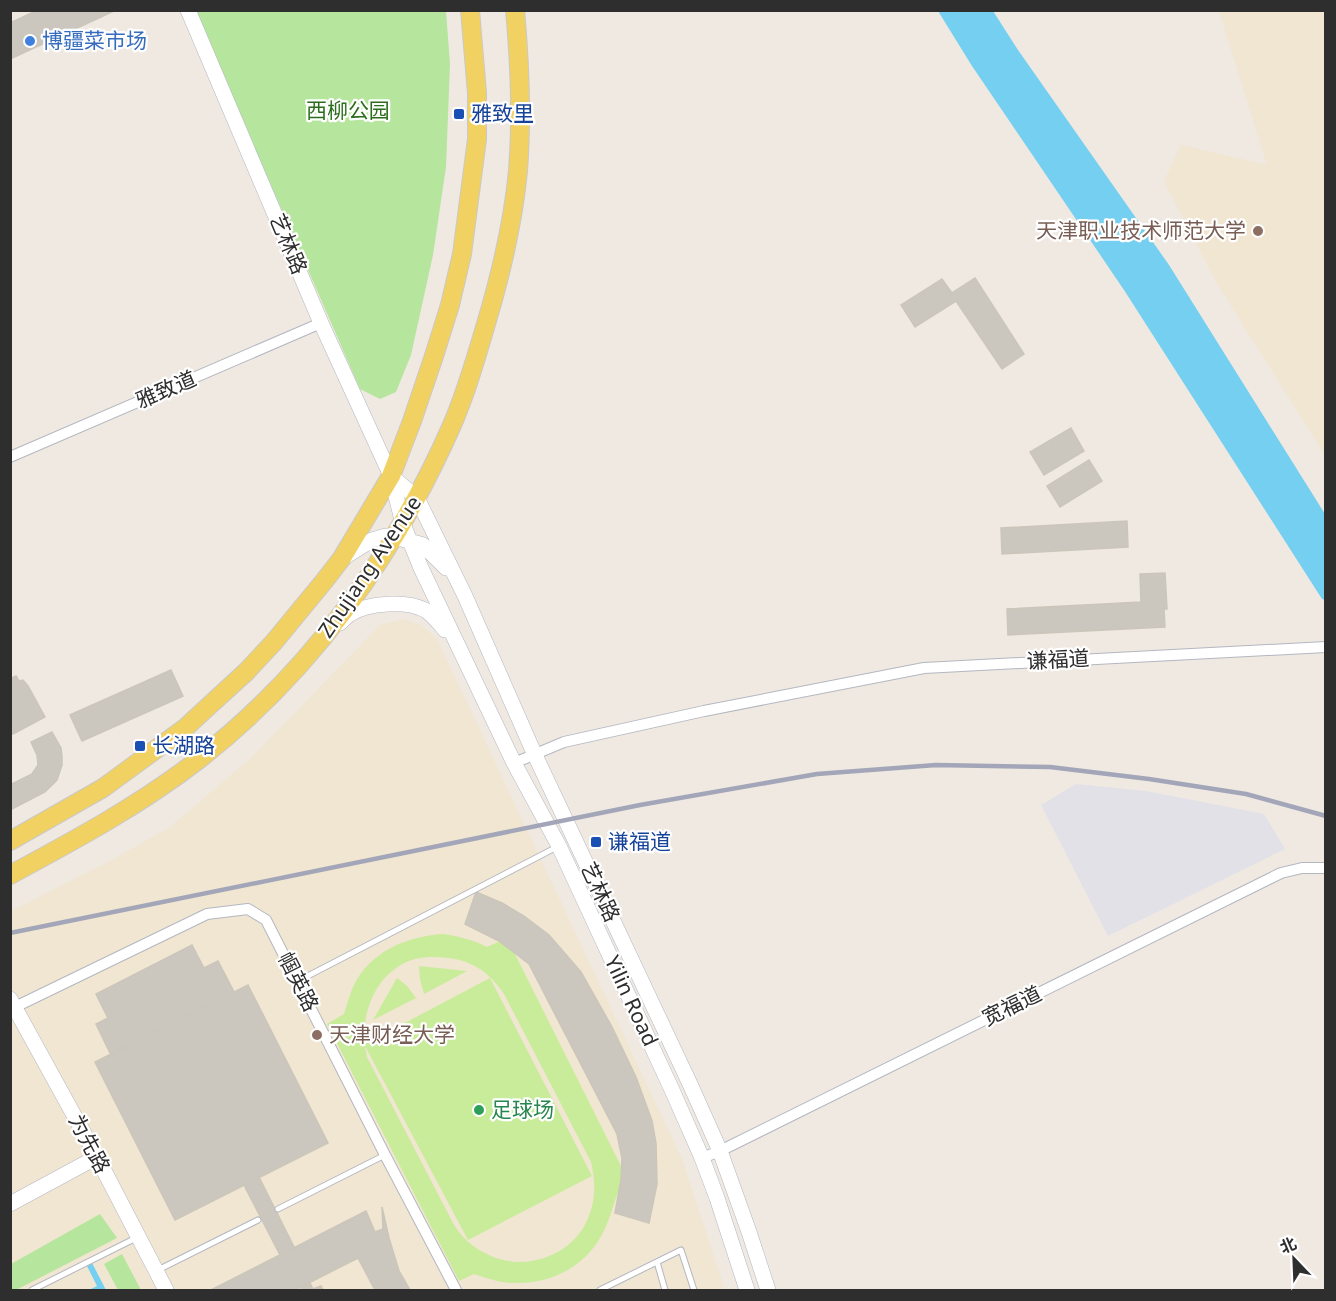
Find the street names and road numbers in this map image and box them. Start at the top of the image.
street label: 艺林路 [264,209,314,278]
street label: 雅致道 [131,364,200,414]
street label: Zhujiang Avenue [311,490,427,643]
street label: 谦福道 [1026,643,1090,675]
street label: 艺林路 [575,857,627,926]
street label: 帼英路 [272,947,326,1016]
street label: Yilin Road [599,951,665,1050]
street label: 宽福道 [977,979,1046,1031]
street label: 为先路 [63,1109,117,1178]

